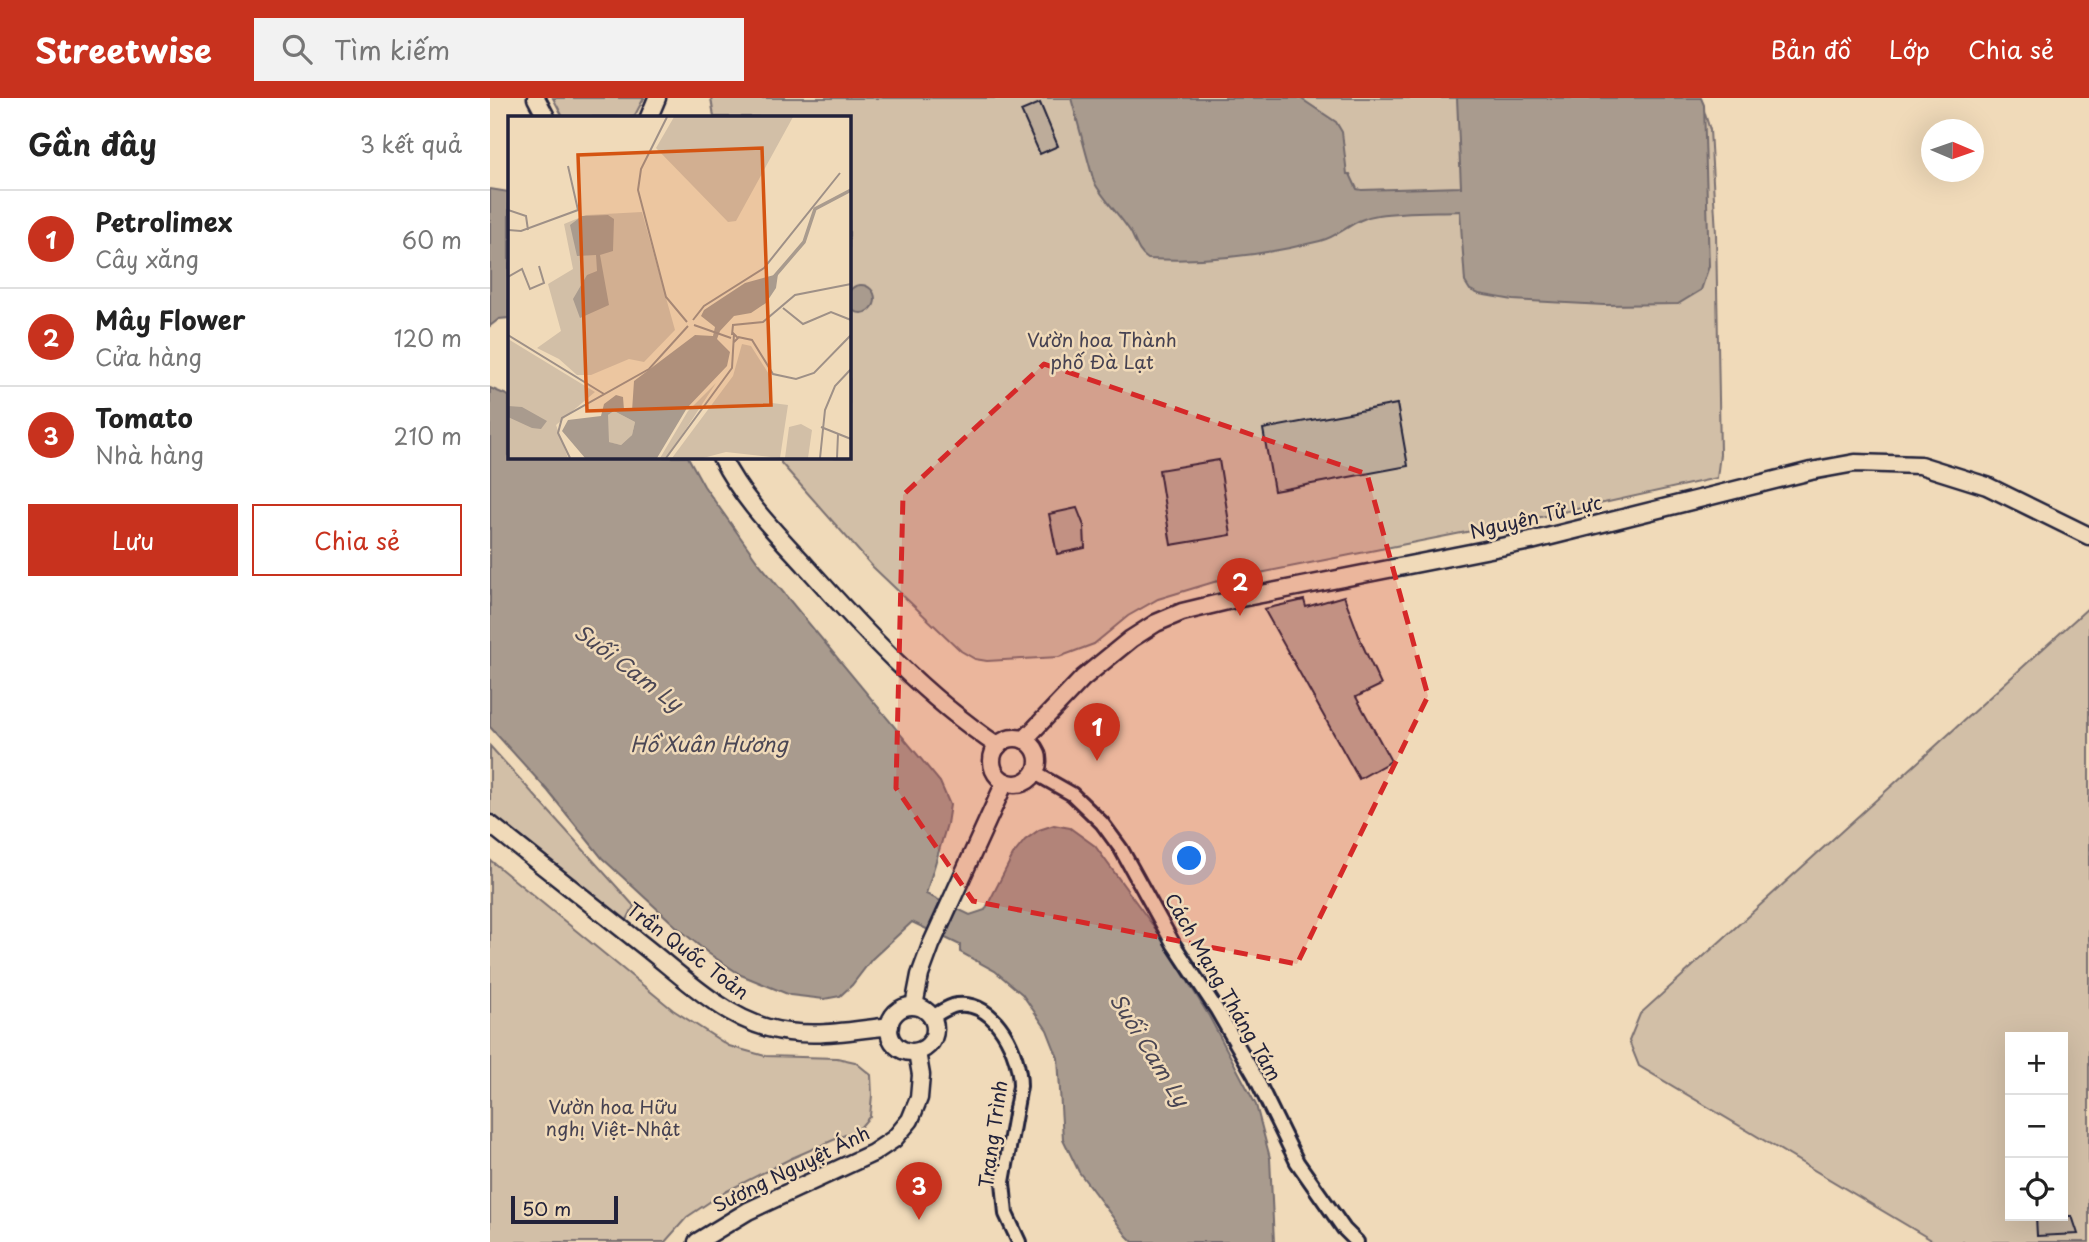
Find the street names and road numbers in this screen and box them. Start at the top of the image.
street label: Nguyên Tử Lực [1467,487,1604,545]
street label: Cách Mạng Tháng Tám [1158,887,1289,1086]
street label: Trần Quốc Toản [621,895,756,1006]
street label: Trạng Trình [971,1078,1013,1190]
street label: Sương Nguyệt Ánh [707,1118,874,1218]

